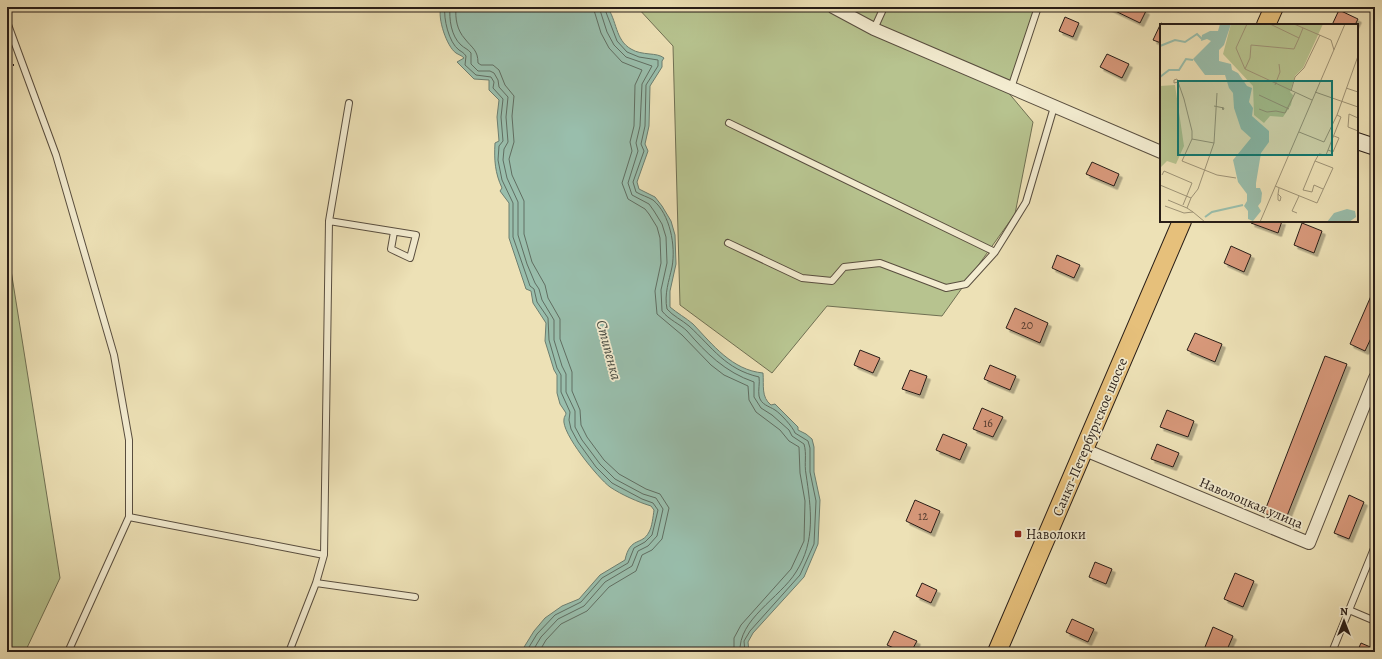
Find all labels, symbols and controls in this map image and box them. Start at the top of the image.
inset map [1160,24,1358,222]
house number: 20 [1021,317,1033,333]
water label: Стипенка [591,318,627,382]
street label: Санкт-Петербургское шоссе [1048,355,1132,519]
house number: 16 [983,415,993,431]
street label: Наволоцкая улица [1196,473,1306,534]
house number: 12 [918,508,928,524]
place label: Наволоки [1026,525,1086,544]
marker: Наволоки [1013,529,1023,539]
north arrow [1324,601,1364,641]
text: N [1340,604,1348,619]

